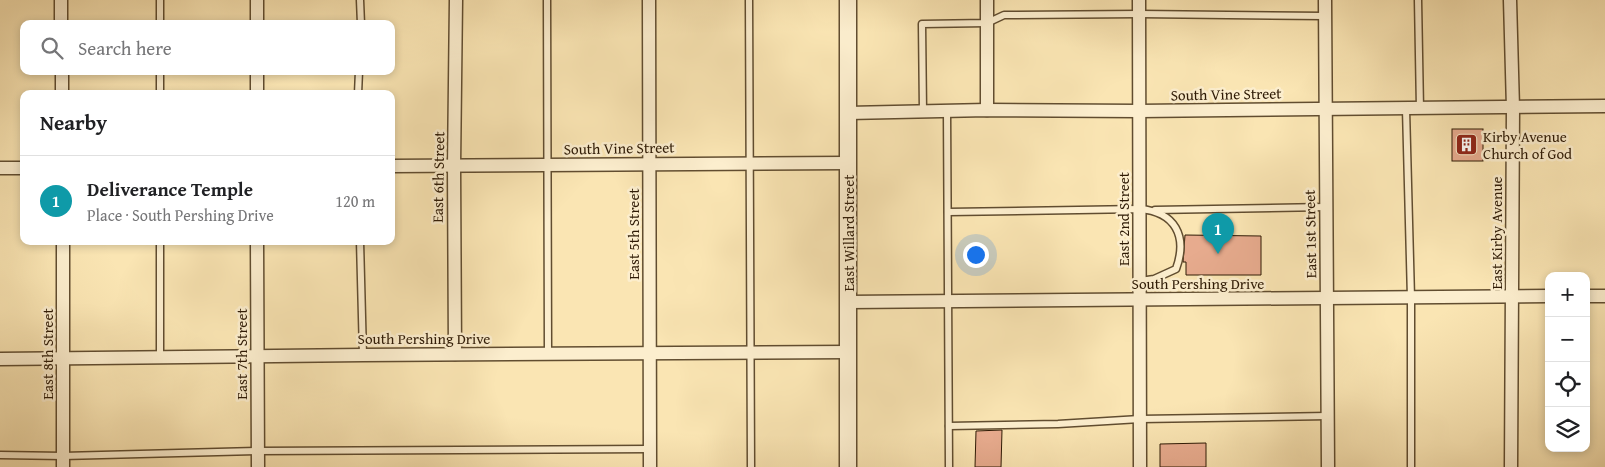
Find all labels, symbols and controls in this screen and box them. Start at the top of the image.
search box [20,20,395,75]
icon: search [38,34,66,62]
text: Search here [78,34,172,62]
street label: South Vine Street [1170,83,1282,105]
text: Nearby [40,107,107,138]
place label: Kirby Avenue Church of God [1483,126,1572,164]
street label: East 6th Street [427,130,449,223]
building icon: Kirby Avenue Church of God [1455,133,1479,157]
street label: South Vine Street [563,137,675,159]
street label: East 2nd Street [1113,171,1134,266]
street label: East Willard Street [838,174,859,292]
text: Deliverance Temple [87,175,253,203]
street label: East Kirby Avenue [1486,176,1507,290]
street label: East 5th Street [623,188,644,280]
text: 1 [52,189,60,213]
text: 120 m [335,189,375,213]
street label: East 1st Street [1299,189,1321,279]
text: Place · South Pershing Drive [87,203,274,227]
pin: 1 [1202,213,1234,254]
your location [963,242,989,268]
map controls [1545,272,1590,452]
button: + [1545,272,1590,317]
street label: South Pershing Drive [1132,273,1264,294]
street label: East 8th Street [37,308,58,400]
street label: East 7th Street [231,308,252,400]
button: − [1545,317,1590,362]
street label: South Pershing Drive [358,328,490,349]
button: locate [1545,362,1590,407]
button: layers [1545,407,1590,452]

